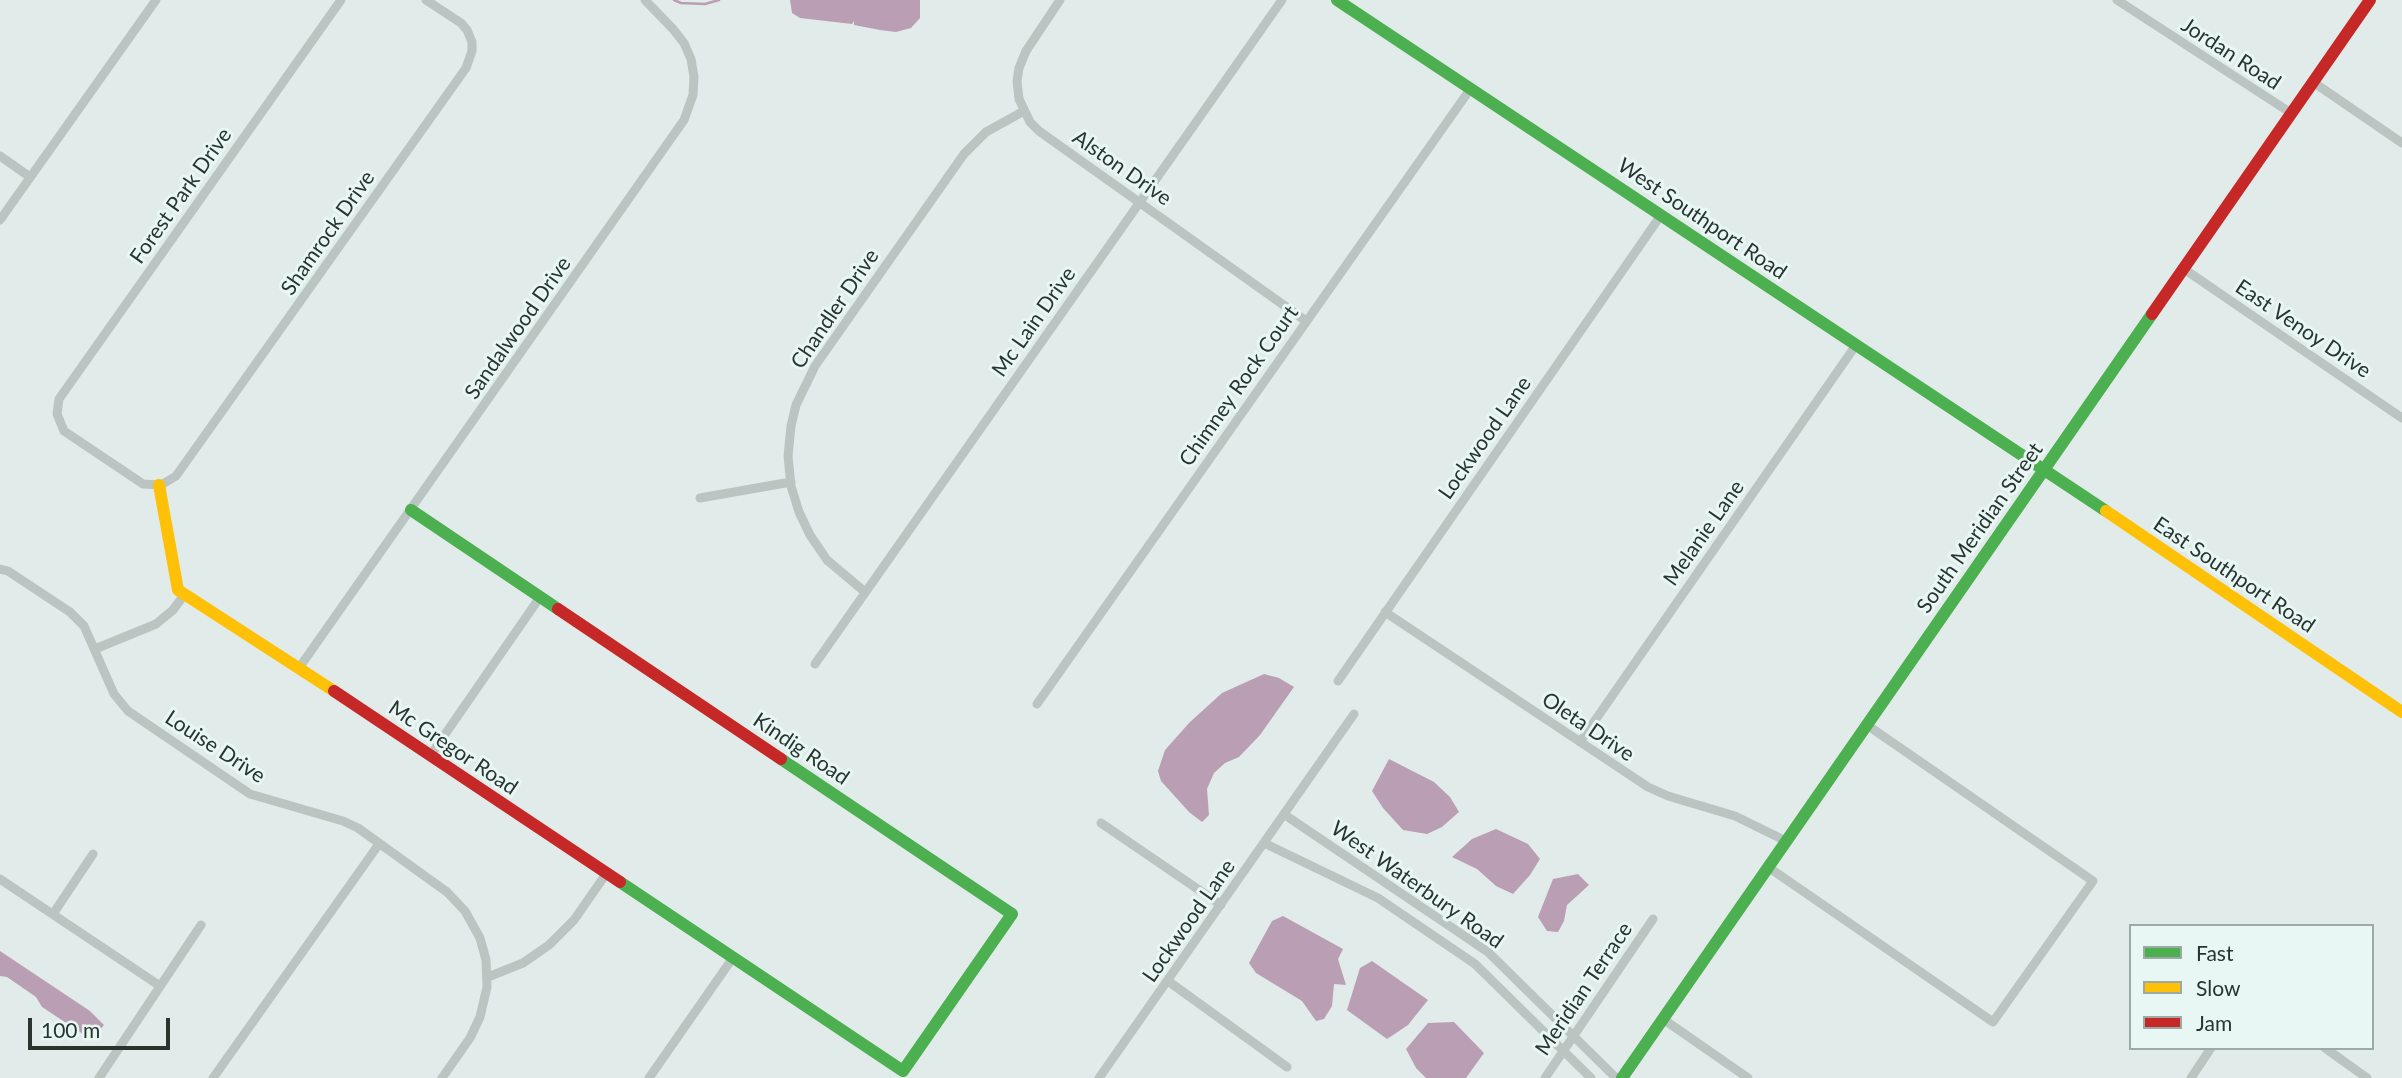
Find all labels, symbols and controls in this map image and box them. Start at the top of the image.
street label: Jordan Road [2177,13,2285,95]
street label: Forest Park Drive [125,123,237,269]
street label: Alston Drive [1068,125,1176,211]
street label: West Southport Road [1613,153,1791,285]
street label: Shamrock Drive [276,166,380,300]
street label: Chandler Drive [786,244,884,374]
street label: Sandalwood Drive [460,252,576,404]
street label: Mc Lain Drive [987,262,1081,382]
street label: East Venoy Drive [2231,274,2375,384]
street label: Chimney Rock Court [1174,301,1304,471]
street label: Lockwood Lane [1433,372,1537,504]
street label: South Meridian Street [1912,438,2048,618]
street label: Melanie Lane [1658,475,1750,591]
street label: East Southport Road [2148,512,2320,638]
street label: Oleta Drive [1537,687,1639,767]
street label: Mc Gregor Road [384,696,522,800]
street label: Louise Drive [160,705,270,789]
street label: Kindig Road [748,708,854,790]
street label: West Waterbury Road [1326,816,1508,954]
street label: Lockwood Lane [1137,855,1241,987]
street label: Meridian Terrace [1530,918,1638,1060]
legend [2129,924,2374,1050]
text: Fast [2196,940,2233,965]
text: Slow [2196,975,2240,1000]
scale bar [32,1004,173,1048]
text: Jam [2196,1010,2232,1035]
text: 100 m [41,1017,100,1042]

